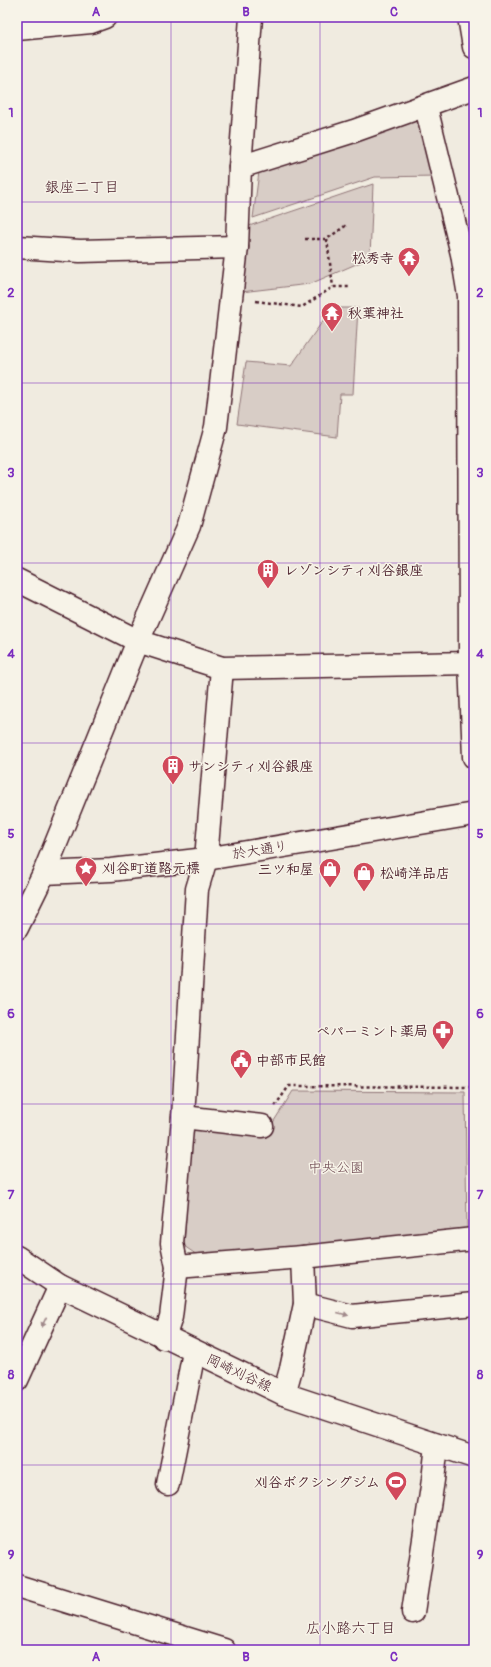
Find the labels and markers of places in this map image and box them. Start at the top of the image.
temple icon: 松秀寺 [396,245,422,278]
place label: 松秀寺 [352,250,394,267]
temple icon: 秋葉神社 [319,300,345,333]
place label: 秋葉神社 [348,305,404,322]
building icon: レゾンシティ刈谷銀座 [255,557,281,590]
place label: レゾンシティ刈谷銀座 [284,562,423,579]
building icon: サンシティ刈谷銀座 [160,753,186,786]
place label: サンシティ刈谷銀座 [188,758,313,775]
place icon: 刈谷町道路元標 [73,855,99,888]
shop icon: 三ツ和屋 [317,856,343,889]
place label: 刈谷町道路元標 [102,860,200,877]
shop icon: 松崎洋品店 [351,860,377,893]
place label: 三ツ和屋 [258,861,314,878]
place label: 松崎洋品店 [380,865,450,882]
pharmacy icon: ペパーミント薬局 [430,1018,456,1051]
place label: ペパーミント薬局 [316,1023,428,1040]
public building icon: 中部市民館 [228,1047,254,1080]
place label: 中部市民館 [256,1052,326,1069]
sports icon: 刈谷ボクシングジム [383,1469,409,1502]
place label: 刈谷ボクシングジム [254,1474,380,1491]

